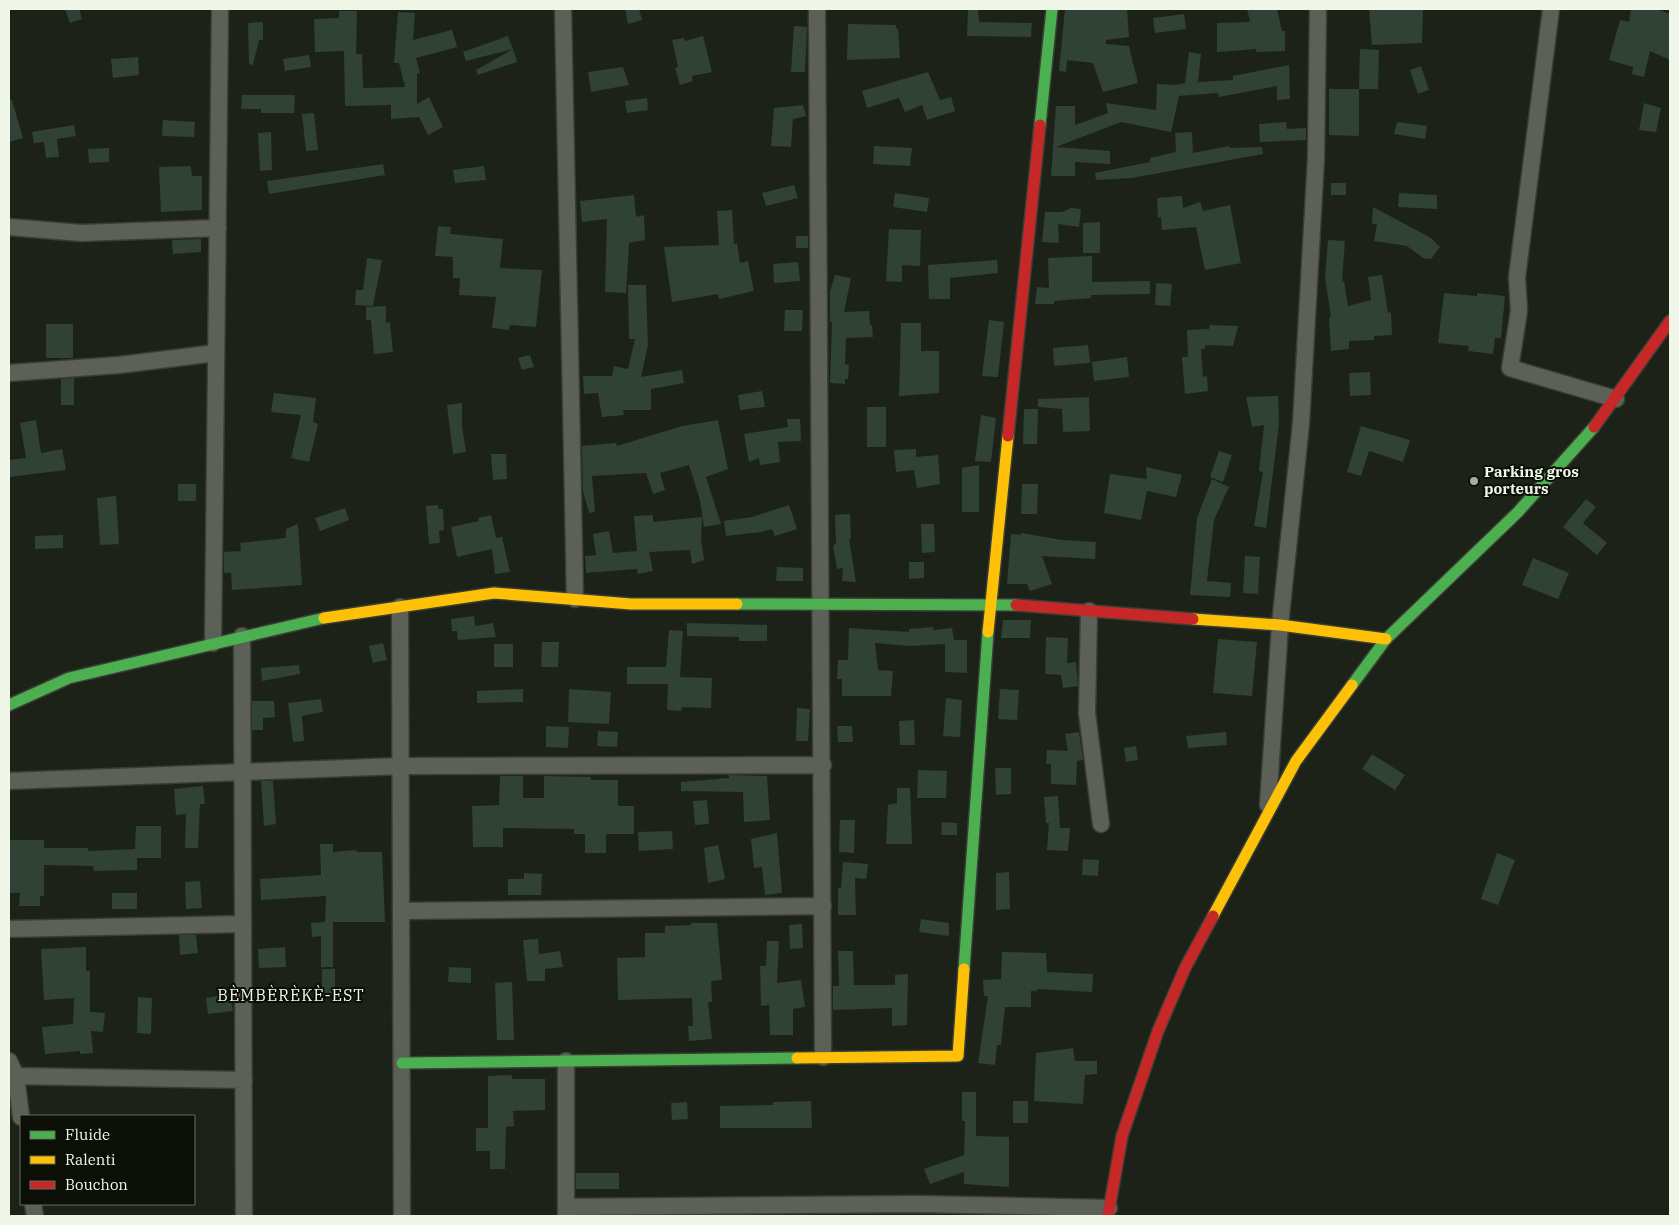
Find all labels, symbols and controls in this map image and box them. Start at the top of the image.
place label: Parking gros porteurs [1484,462,1579,498]
marker: Parking gros porteurs [1468,475,1480,487]
district label: BÈMBÈRÈKÈ-EST [217,984,365,1005]
legend [20,1115,195,1205]
text: Fluide [65,1125,110,1144]
text: Ralenti [65,1150,116,1169]
text: Bouchon [65,1175,128,1194]

